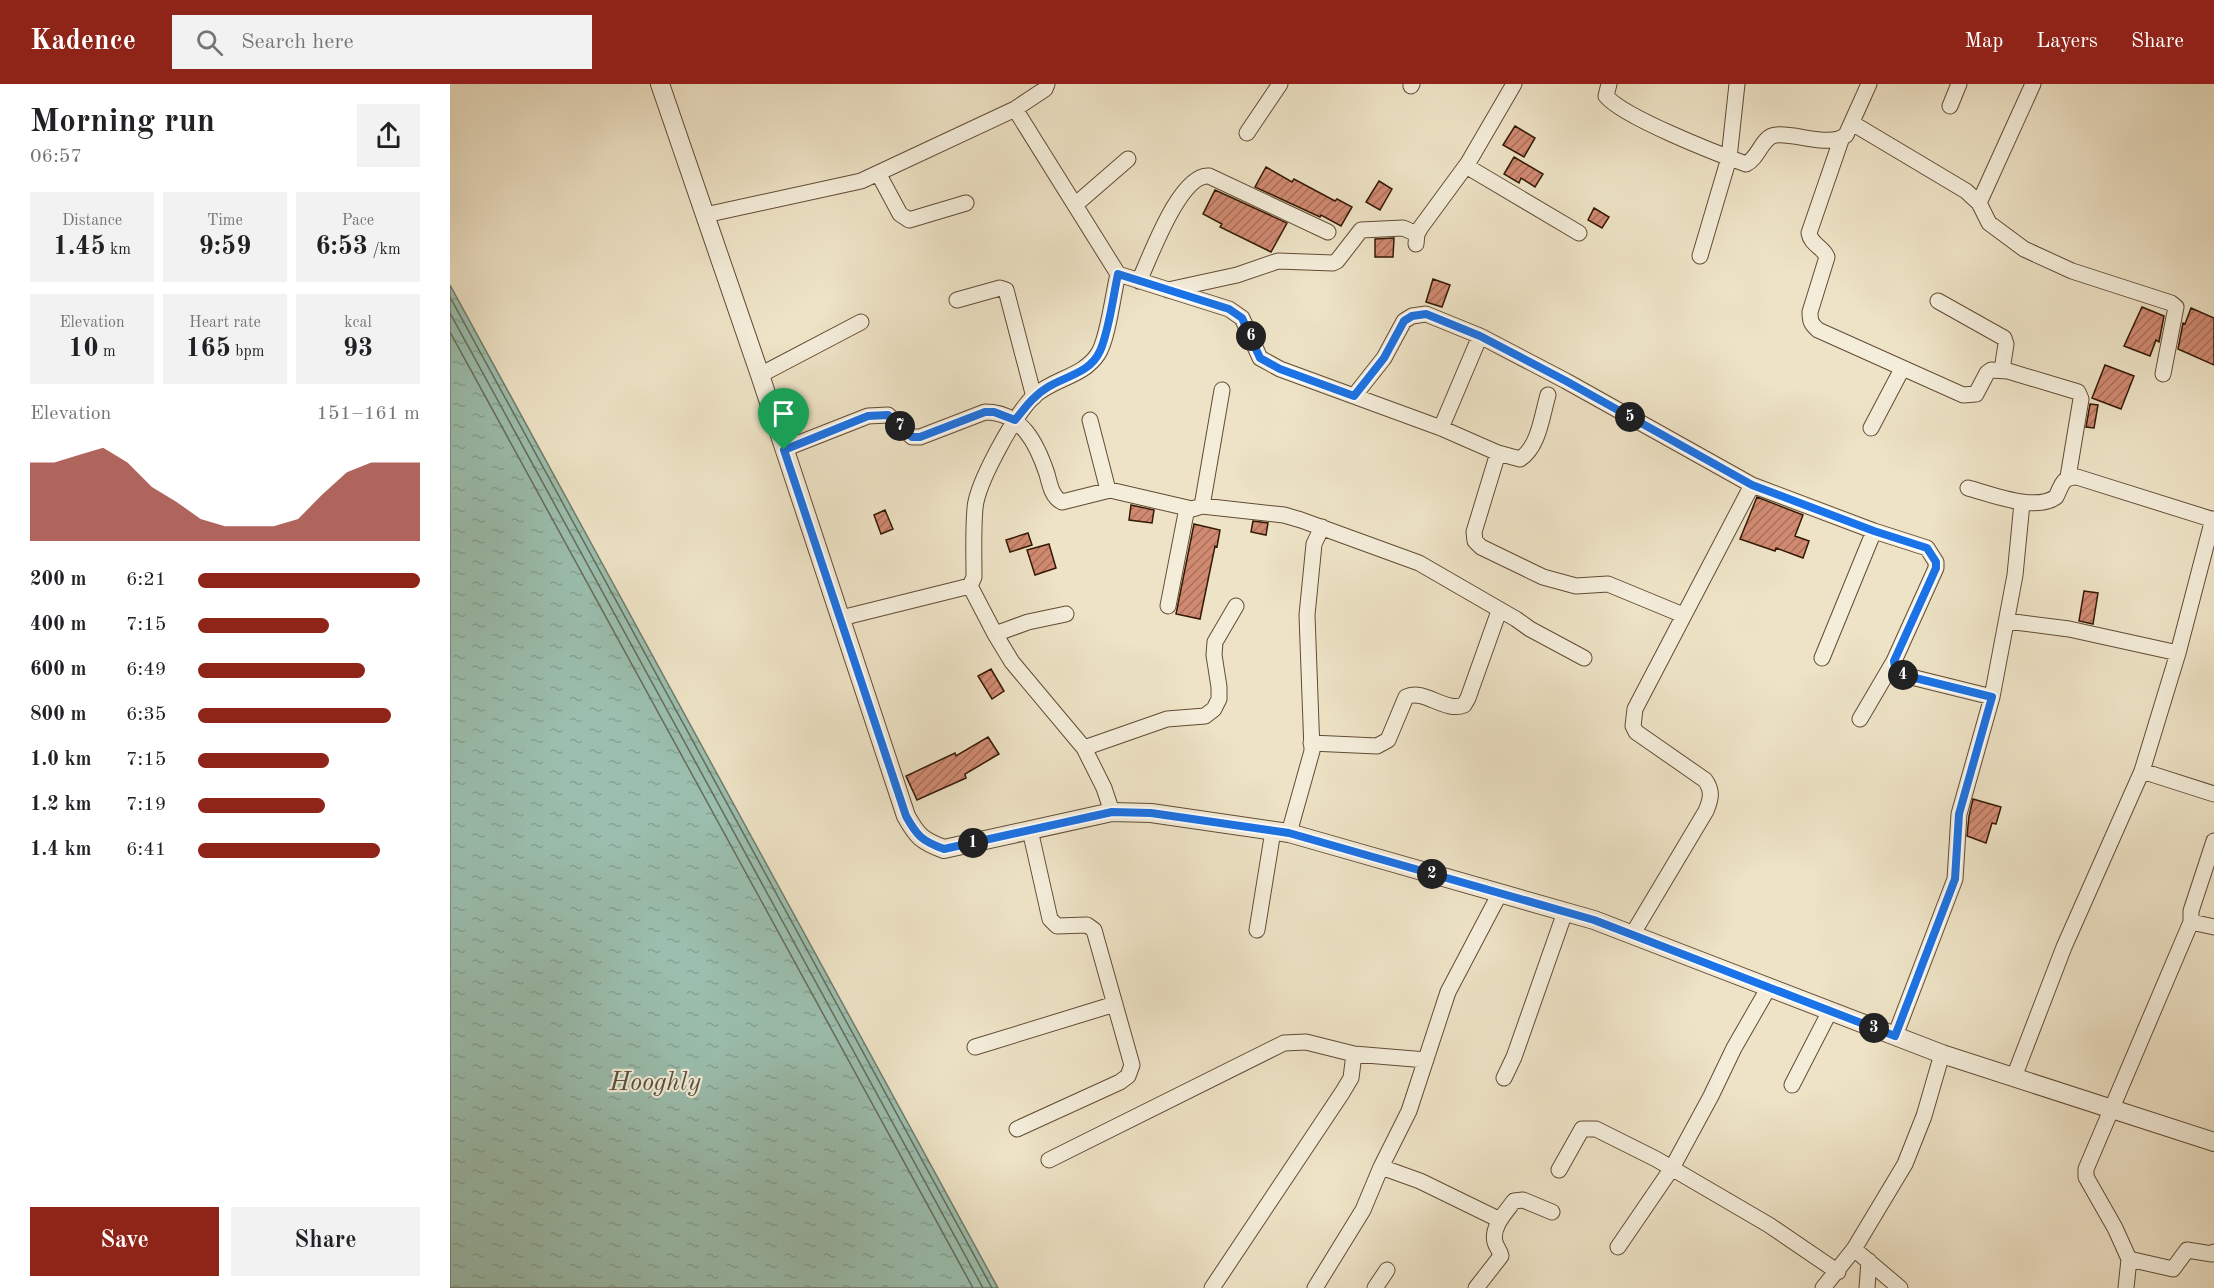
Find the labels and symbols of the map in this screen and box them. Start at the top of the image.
pin: 6 [1236,321,1266,351]
pin [758,388,809,450]
pin: 5 [1615,402,1645,432]
pin: 7 [885,411,915,441]
pin: 4 [1888,660,1918,690]
pin: 1 [958,828,988,858]
pin: 2 [1417,859,1447,889]
pin: 3 [1859,1013,1889,1043]
water label: Hooghly [608,1070,701,1096]

